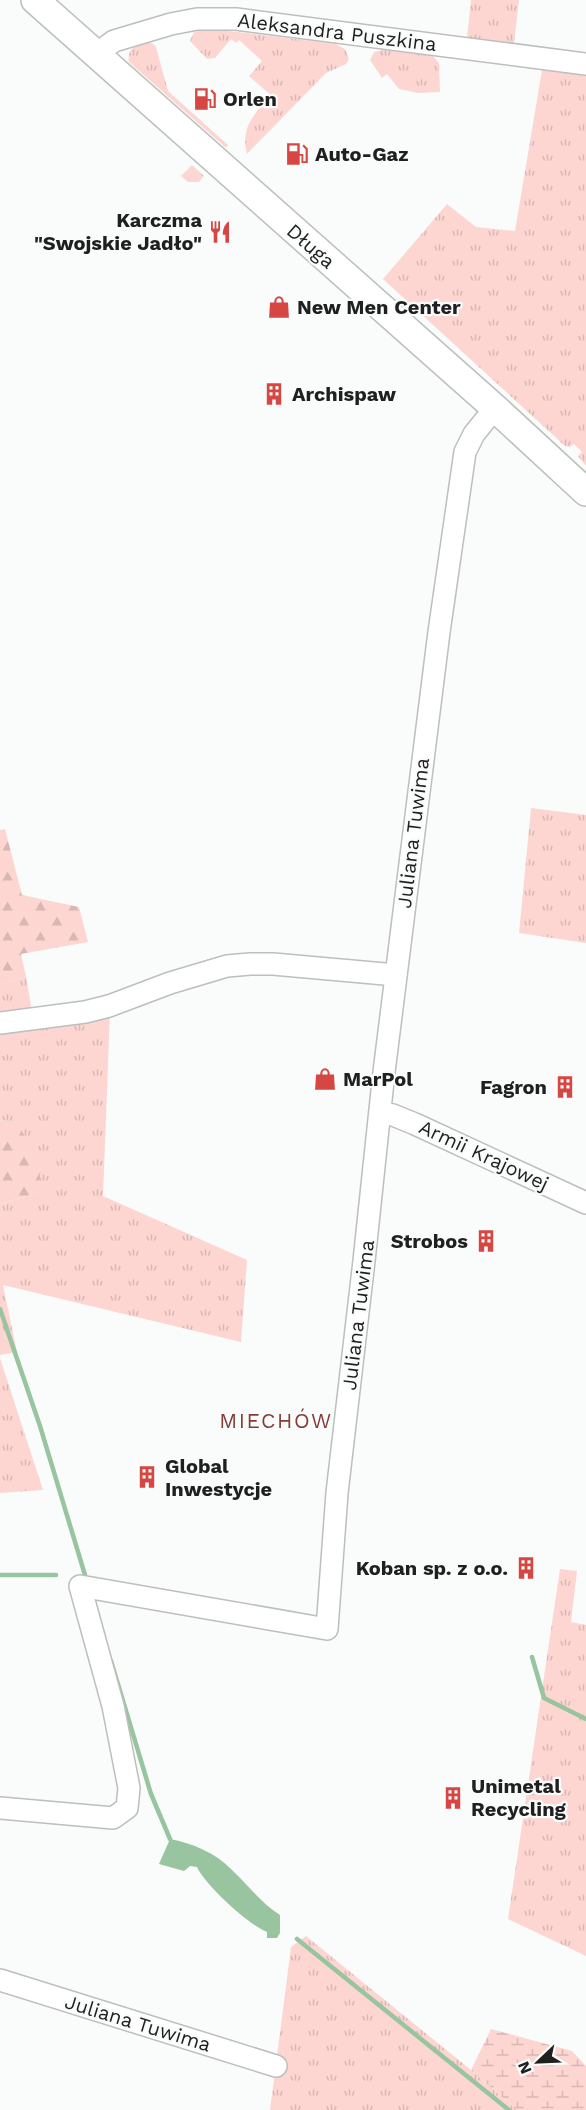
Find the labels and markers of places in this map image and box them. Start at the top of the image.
fuel station icon: Orlen [192,86,218,112]
place label: Orlen [223,87,277,111]
fuel station icon: Auto-Gaz [284,141,310,167]
place label: Auto-Gaz [315,142,409,166]
place label: Karczma "Swojskie Jadło" [34,208,202,255]
restaurant icon: Karczma "Swojskie Jadło" [207,219,233,245]
shop icon: New Men Center [266,294,292,320]
place label: New Men Center [297,295,461,319]
building icon: Archispaw [261,381,287,407]
place label: Archispaw [292,382,396,406]
shop icon: MarPol [312,1066,338,1092]
place label: MarPol [343,1067,413,1091]
building icon: Fagron [552,1074,578,1100]
place label: Fagron [480,1075,547,1099]
building icon: Strobos [473,1228,499,1254]
place label: Strobos [391,1229,468,1253]
place label: Global Inwestycje [165,1454,272,1501]
building icon: Global Inwestycje [134,1464,160,1490]
building icon: Koban sp. z o.o. [513,1555,539,1581]
place label: Koban sp. z o.o. [356,1556,508,1580]
place label: Unimetal Recycling [471,1774,567,1821]
building icon: Unimetal Recycling [440,1785,466,1811]

